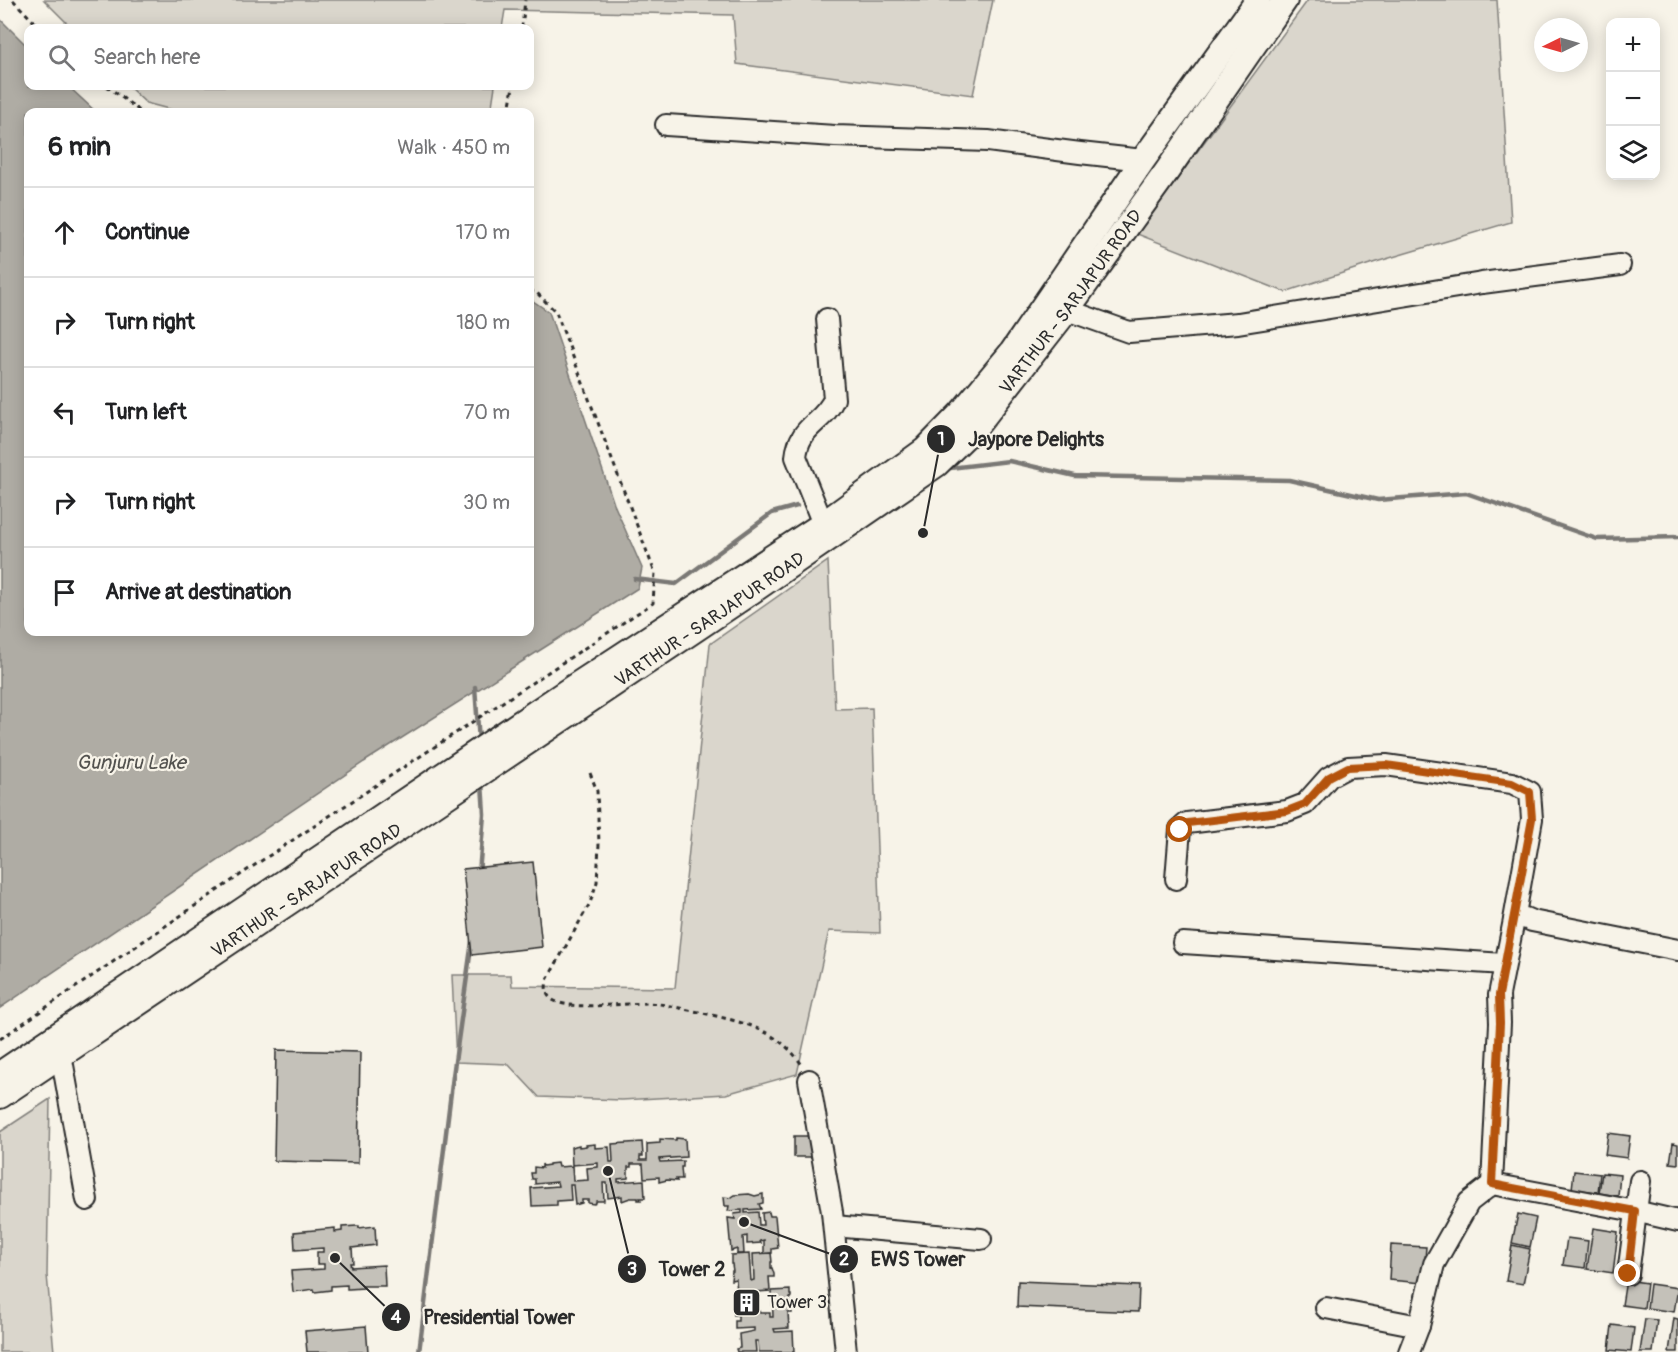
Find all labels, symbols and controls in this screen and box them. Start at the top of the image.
north arrow [1534,18,1588,72]
map controls [1606,18,1660,180]
button: + [1606,18,1660,72]
search box [24,24,534,90]
icon: search [45,41,78,74]
text: Search here [93,43,200,71]
button: − [1606,72,1660,126]
button: layers [1606,126,1660,180]
text: 6 min [48,131,111,163]
text: Walk · 450 m [397,135,510,160]
street label: VARTHUR - SARJAPUR ROAD [994,205,1147,399]
icon: ahead [48,216,81,249]
text: Continue [105,218,189,246]
text: 170 m [456,220,510,245]
icon: right [48,306,81,339]
text: Turn right [105,308,195,336]
text: 180 m [456,310,510,335]
icon: left [48,396,81,429]
text: Turn left [105,398,187,426]
text: 70 m [464,400,510,425]
callout: Jaypore Delights [926,420,1115,458]
text: Jaypore Delights [968,427,1104,452]
text: 1 [937,428,945,451]
icon: right [48,486,81,519]
text: Turn right [105,488,195,516]
text: 30 m [463,490,510,515]
street label: VARTHUR - SARJAPUR ROAD [610,547,809,692]
icon: arrive [48,576,81,609]
text: Arrive at destination [105,578,291,606]
water label: Gunjuru Lake [76,750,188,775]
route start [1166,816,1192,842]
street label: VARTHUR - SARJAPUR ROAD [207,818,406,963]
callout: EWS Tower [829,1240,978,1278]
text: EWS Tower [871,1247,966,1272]
text: 2 [839,1248,849,1271]
callout: Tower 2 [617,1250,738,1288]
text: Tower 2 [658,1257,725,1282]
text: 3 [627,1258,637,1281]
route end [1614,1260,1640,1286]
building icon: Tower 3 [730,1286,762,1318]
place label: Tower 3 [767,1291,827,1314]
callout: Presidential Tower [381,1298,587,1336]
text: Presidential Tower [423,1305,576,1330]
text: 4 [391,1306,402,1329]

